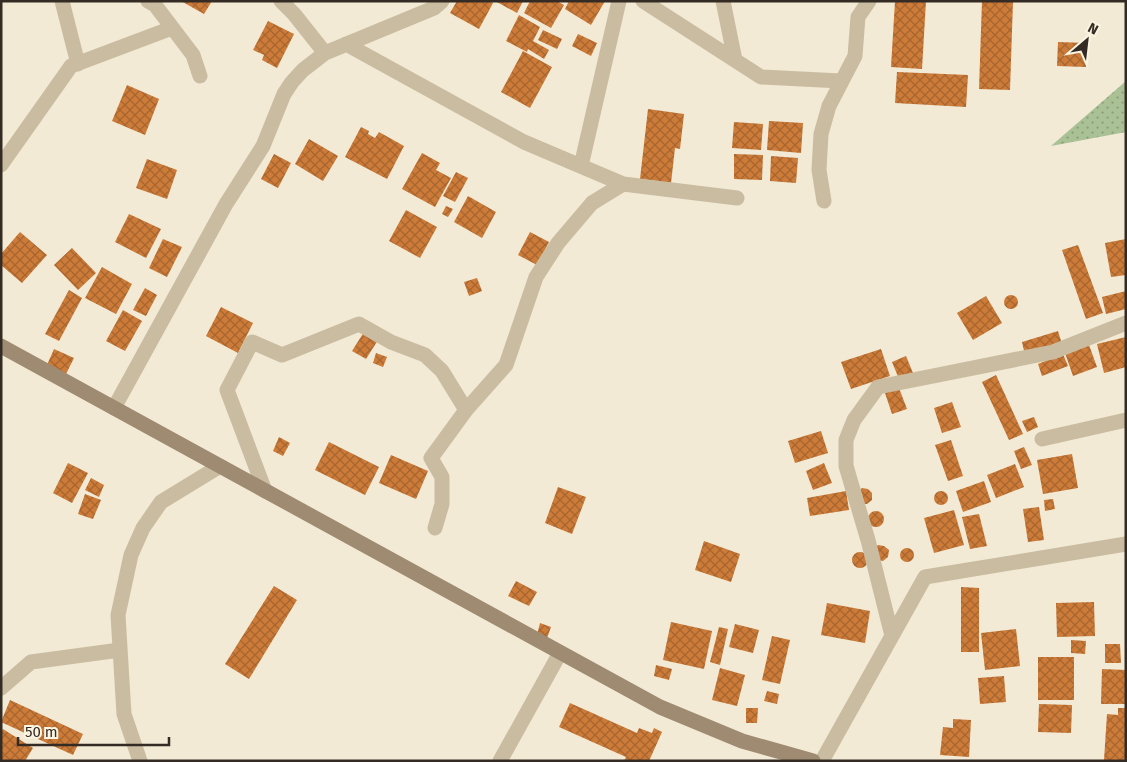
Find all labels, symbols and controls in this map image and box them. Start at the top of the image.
north arrow [1062,15,1112,65]
text: N [1085,19,1101,39]
scale bar [18,714,169,746]
text: 50 m [25,723,58,741]

